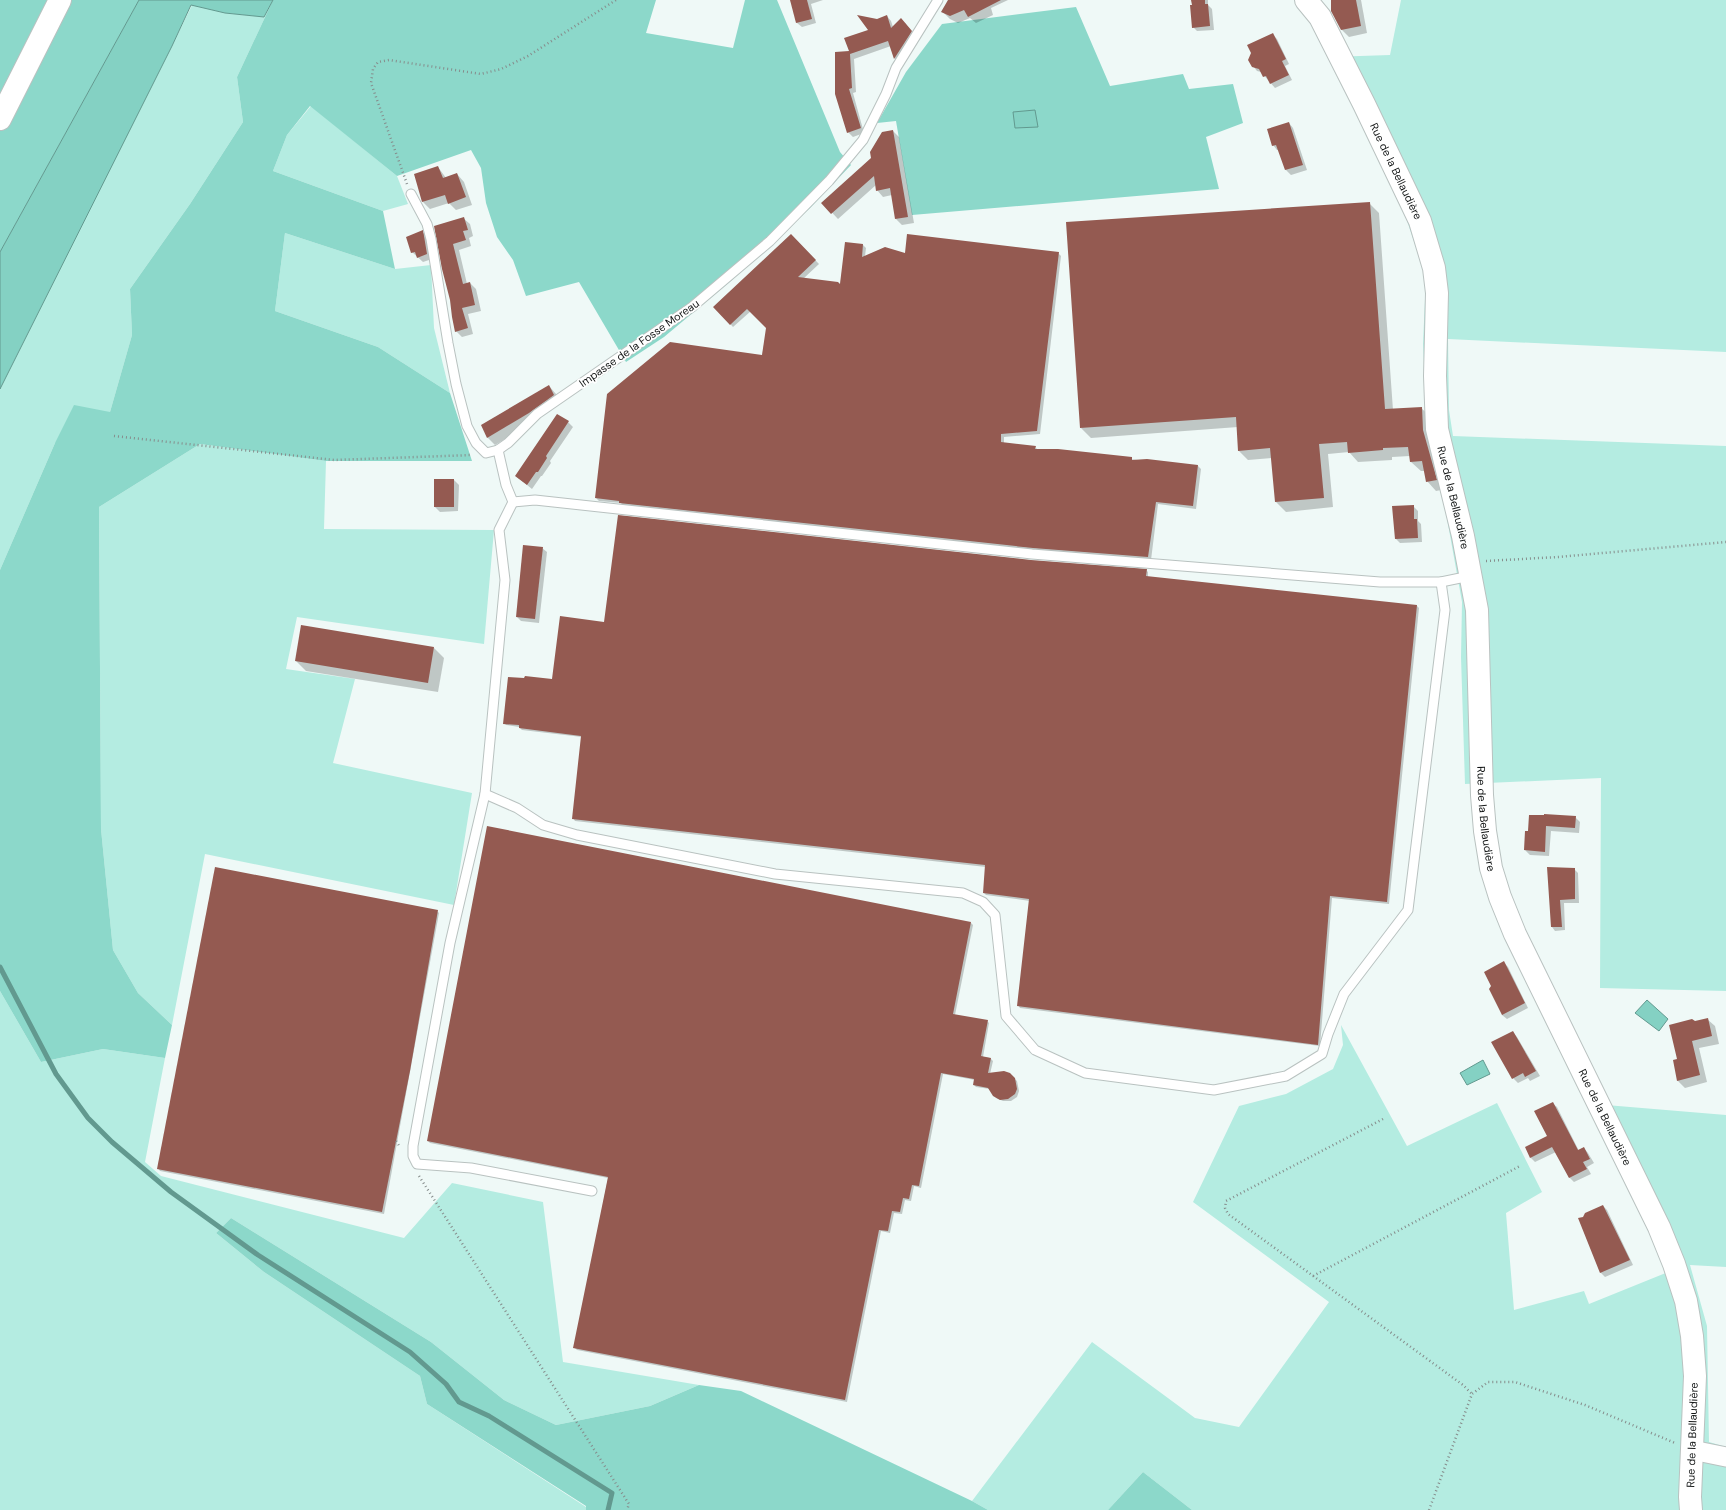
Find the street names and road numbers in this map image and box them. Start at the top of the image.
street label: Rue de la Bellaudière [1367,121,1425,222]
street label: Impasse de la Fosse Moreau [576,296,702,390]
street label: Rue de la Bellaudière [1434,445,1472,550]
street label: Rue de la Bellaudière [1474,766,1499,873]
street label: Rue de la Bellaudière [1575,1067,1635,1168]
street label: Rue de la Bellaudière [1683,1382,1701,1488]

